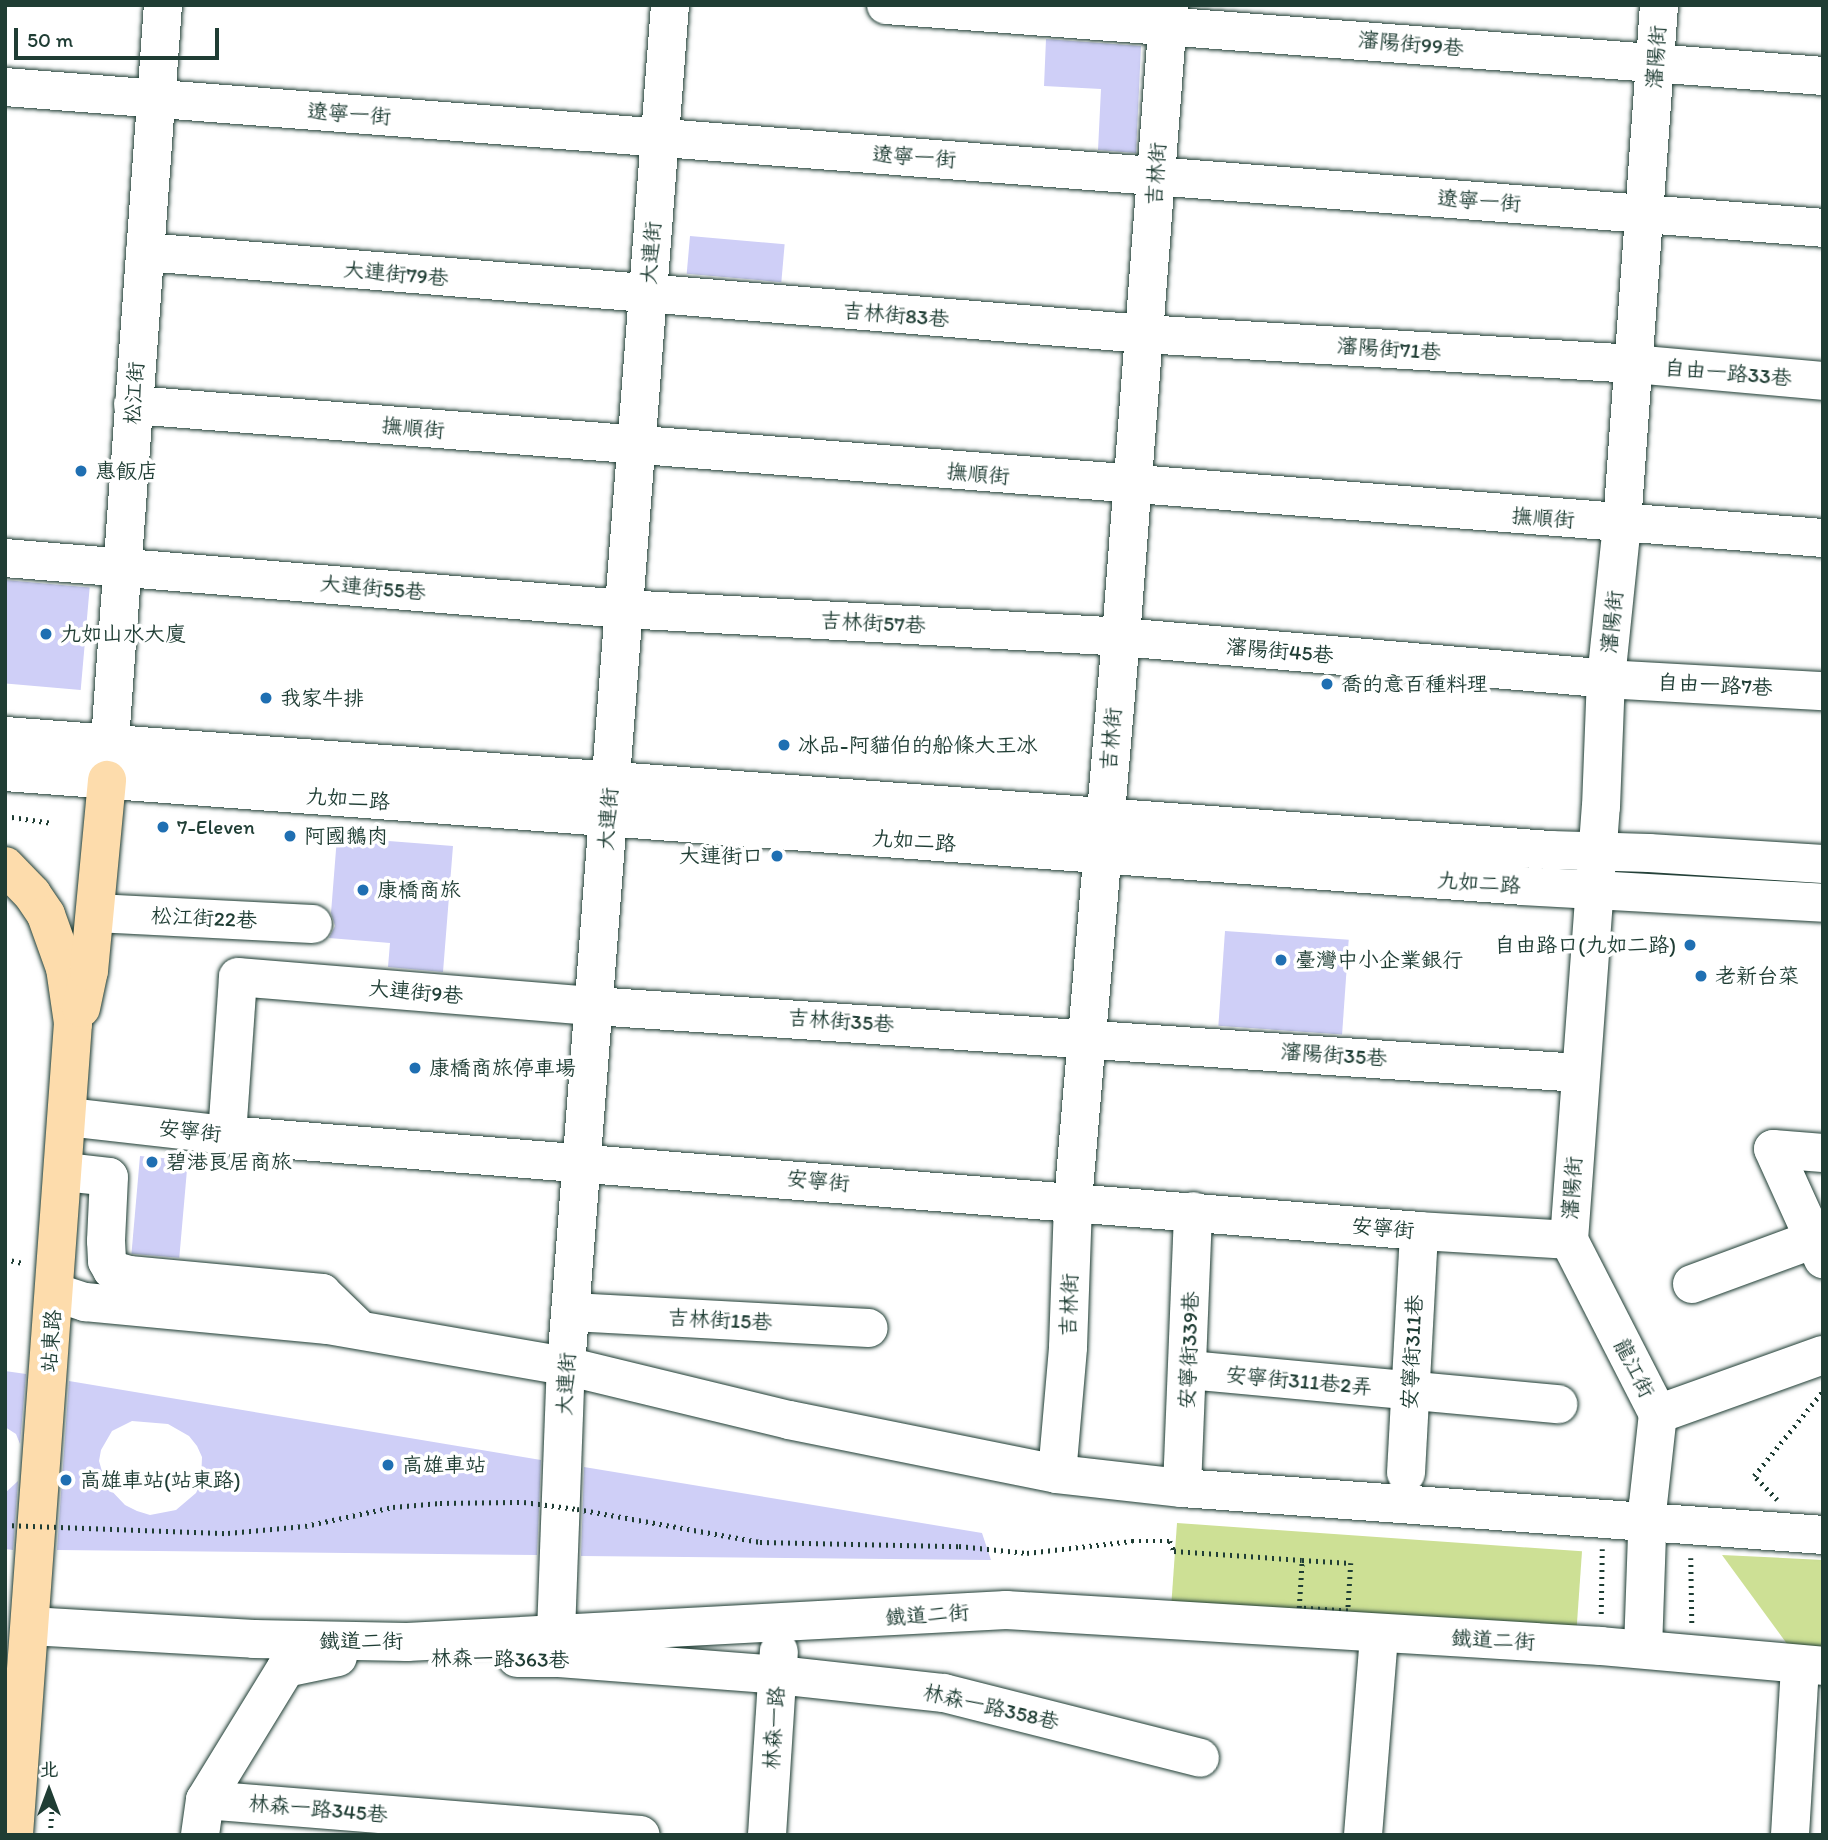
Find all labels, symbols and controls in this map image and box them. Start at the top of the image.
scale bar [18,14,222,58]
street label: 瀋陽街 [1641,25,1671,89]
text: 50 m [27,27,73,52]
street label: 瀋陽街99巷 [1357,27,1465,61]
street label: 遼寧一街 [306,99,392,129]
street label: 遼寧一街 [871,142,957,172]
street label: 吉林街 [1141,142,1171,206]
street label: 遼寧一街 [1436,186,1522,216]
street label: 大連街 [636,221,666,285]
street label: 大連街79巷 [342,257,450,291]
street label: 吉林街83巷 [842,298,950,332]
street label: 瀋陽街71巷 [1336,333,1442,365]
street label: 自由一路33巷 [1663,355,1793,391]
street label: 松江街 [119,361,149,425]
street label: 撫順街 [381,413,445,443]
place label: 惠飯店 [95,458,158,484]
street label: 撫順街 [946,459,1010,489]
marker: 惠飯店 [73,463,89,479]
street label: 撫順街 [1511,503,1575,533]
street label: 大連街55巷 [319,571,427,605]
street label: 瀋陽街 [1596,589,1628,655]
street label: 吉林街57巷 [820,608,926,638]
place label: 九如山水大廈 [60,621,186,647]
marker: 九如山水大廈 [38,626,54,642]
street label: 瀋陽街45巷 [1225,634,1335,668]
street label: 自由一路7巷 [1657,669,1773,701]
place label: 喬的意百種料理 [1341,671,1488,697]
marker: 喬的意百種料理 [1319,676,1335,692]
place label: 我家牛排 [280,685,364,711]
marker: 我家牛排 [258,690,274,706]
street label: 吉林街 [1096,707,1126,771]
place label: 冰品-阿貓伯的船條大王冰 [798,732,1037,758]
marker: 冰品-阿貓伯的船條大王冰 [776,737,792,753]
street label: 九如二路 [305,784,391,814]
street label: 大連街 [593,787,623,851]
place label: 7-Eleven [177,814,255,840]
marker: 7-Eleven [155,819,171,835]
place label: 阿國鵝肉 [304,823,388,849]
street label: 九如二路 [871,826,957,856]
marker: 阿國鵝肉 [282,828,298,844]
place label: 大連街口 [679,843,763,869]
marker: 大連街口 [769,848,785,864]
street label: 九如二路 [1436,868,1522,898]
place label: 康橋商旅 [377,877,461,903]
marker: 康橋商旅 [355,882,371,898]
street label: 松江街22巷 [150,903,258,933]
place label: 自由路口(九如二路) [1494,932,1676,958]
marker: 自由路口(九如二路) [1682,937,1698,953]
place label: 臺灣中小企業銀行 [1295,947,1463,973]
marker: 臺灣中小企業銀行 [1273,952,1289,968]
place label: 老新台菜 [1715,963,1799,989]
marker: 老新台菜 [1693,968,1709,984]
street label: 大連街9巷 [368,975,464,1009]
street label: 吉林街35巷 [787,1005,895,1037]
street label: 瀋陽街35巷 [1280,1039,1388,1071]
place label: 康橋商旅停車場 [429,1055,576,1081]
marker: 康橋商旅停車場 [407,1060,423,1076]
street label: 安寧街 [157,1115,223,1147]
place label: 碧港良居商旅 [166,1149,292,1175]
marker: 碧港良居商旅 [144,1154,160,1170]
street label: 瀋陽街 [1557,1156,1587,1220]
street label: 安寧街 [786,1166,850,1196]
street label: 安寧街 [1351,1213,1415,1243]
street label: 吉林街 [1055,1273,1083,1337]
street label: 安寧街339巷 [1174,1291,1204,1409]
street label: 安寧街311巷 [1396,1294,1428,1410]
street label: 吉林街15巷 [667,1305,773,1335]
street label: 站東路 [36,1309,66,1373]
street label: 龍江街 [1608,1334,1660,1402]
street label: 大連街 [552,1352,580,1416]
street label: 安寧街311巷2弄 [1225,1362,1373,1400]
place label: 高雄車站 [402,1452,486,1478]
marker: 高雄車站 [380,1457,396,1473]
place label: 高雄車站(站東路) [80,1467,241,1493]
marker: 高雄車站(站東路) [58,1472,74,1488]
street label: 鐵道二街 [884,1600,970,1630]
street label: 鐵道二街 [1450,1625,1536,1655]
street label: 鐵道二街 [319,1628,403,1654]
street label: 林森一路363巷 [430,1645,570,1673]
street label: 林森一路358巷 [920,1679,1062,1735]
street label: 林森一路 [759,1685,789,1771]
north arrow [14,1756,84,1826]
text: 北 [39,1758,59,1781]
street label: 林森一路345巷 [247,1790,389,1828]

